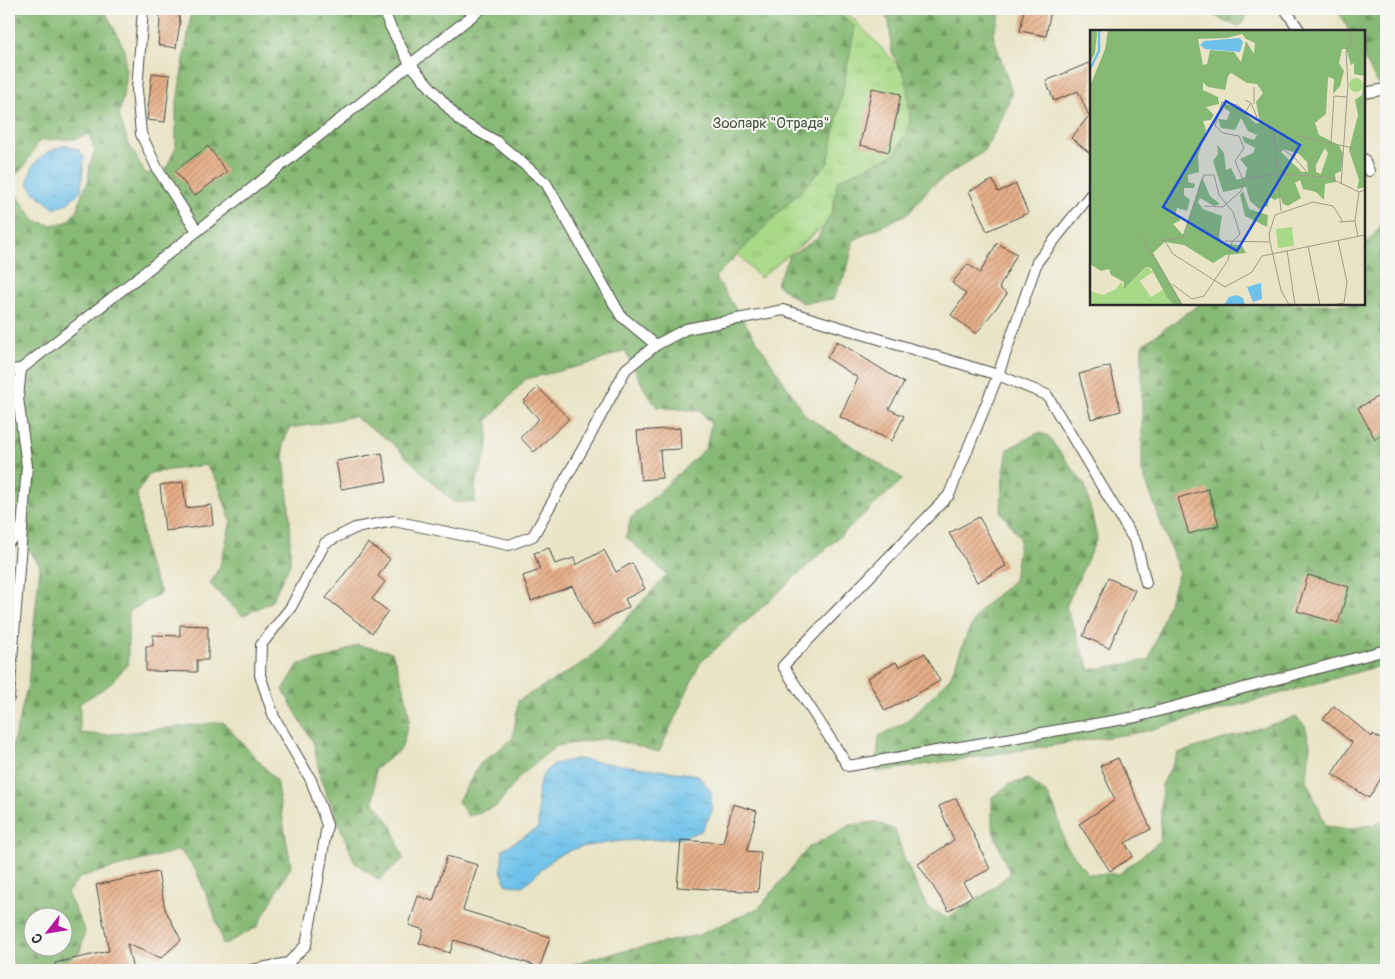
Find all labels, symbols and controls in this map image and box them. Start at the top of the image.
inset map [1090,30,1365,305]
park label: Зоопарк "Отрада" [712,114,830,133]
north arrow [22,906,72,956]
text: С [28,930,47,947]

